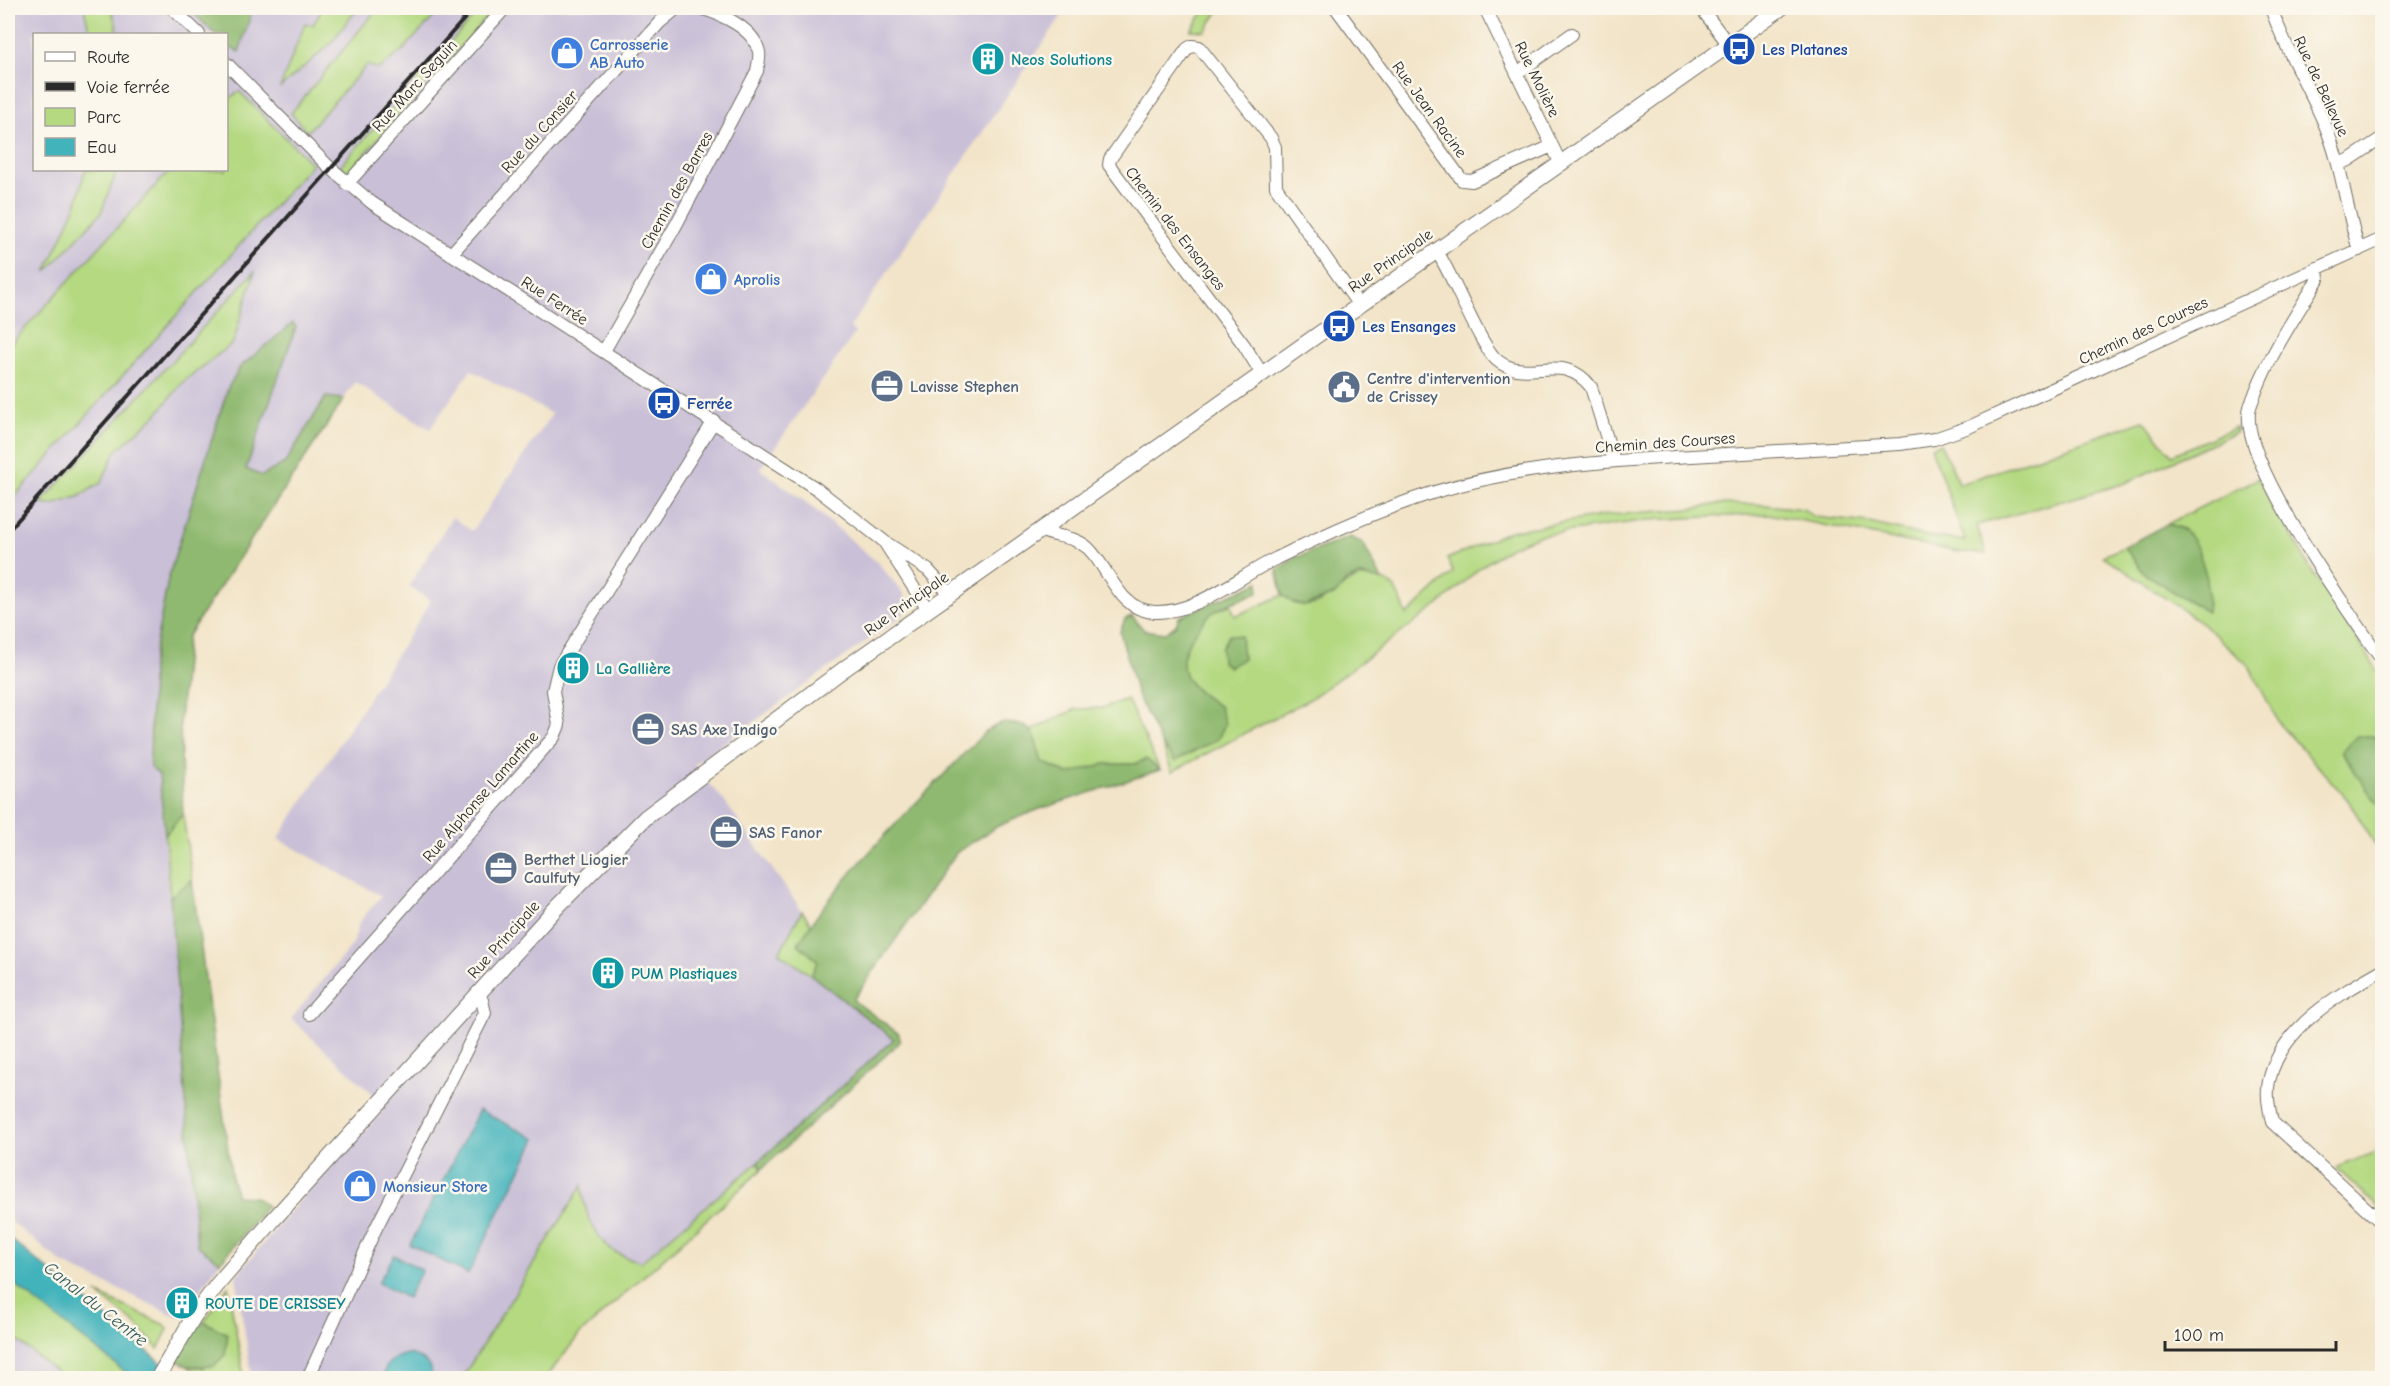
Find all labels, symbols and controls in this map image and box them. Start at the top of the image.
bus stop icon: Les Platanes [1721,31,1757,67]
legend [33,33,228,171]
street label: Rue de Bellevue [2290,33,2352,140]
shop icon: Carrosserie AB Auto [549,35,585,71]
street label: Rue Marc Seguin [369,36,461,135]
place label: Carrosserie AB Auto [590,36,668,72]
street label: Rue Molière [1511,39,1563,120]
building icon: Neos Solutions [970,41,1006,77]
place label: Les Platanes [1762,41,1848,59]
text: Route [87,47,130,68]
place label: Neos Solutions [1011,51,1112,69]
street label: Rue Jean Racine [1388,58,1470,161]
text: Voie ferrée [87,77,170,98]
street label: Rue du Consier [498,86,582,177]
text: Parc [87,107,121,128]
street label: Chemin des Barres [637,128,717,252]
text: Eau [87,137,116,158]
street label: Chemin des Ensanges [1122,163,1229,294]
street label: Rue Principale [1345,225,1436,296]
shop icon: Aprolis [693,261,729,297]
place label: Aprolis [734,271,780,289]
street label: Rue Ferrée [518,273,591,329]
street label: Chemin des Courses [2076,293,2211,369]
bus stop icon: Les Ensanges [1321,308,1357,344]
place label: Les Ensanges [1362,318,1456,336]
office icon: Lavisse Stephen [869,368,905,404]
public building icon: Centre d'intervention de Crissey [1326,369,1362,405]
place label: Centre d'intervention de Crissey [1367,370,1511,406]
place label: Lavisse Stephen [910,378,1019,396]
bus stop icon: Ferrée [646,385,682,421]
place label: Ferrée [687,395,732,413]
street label: Chemin des Courses [1595,429,1736,457]
street label: Rue Principale [861,568,952,639]
building icon: La Gallière [555,650,591,686]
place label: La Gallière [596,660,671,678]
office icon: SAS Axe Indigo [630,711,666,747]
place label: SAS Axe Indigo [671,721,777,739]
street label: Rue Alphonse Lamartine [419,728,542,866]
office icon: SAS Fanor [708,814,744,850]
place label: SAS Fanor [749,824,822,842]
office icon: Berthet Liogier Caulfuty [483,850,519,886]
place label: Berthet Liogier Caulfuty [524,851,628,887]
street label: Rue Principale [464,897,543,982]
building icon: PUM Plastiques [590,955,626,991]
place label: PUM Plastiques [631,965,737,983]
shop icon: Monsieur Store [342,1168,378,1204]
place label: Monsieur Store [383,1178,488,1196]
water label: Canal du Centre [40,1257,152,1351]
building icon: ROUTE DE CRISSEY [164,1285,200,1321]
place label: ROUTE DE CRISSEY [205,1295,346,1313]
scale bar [2165,1314,2336,1352]
text: 100 m [2174,1325,2224,1346]

